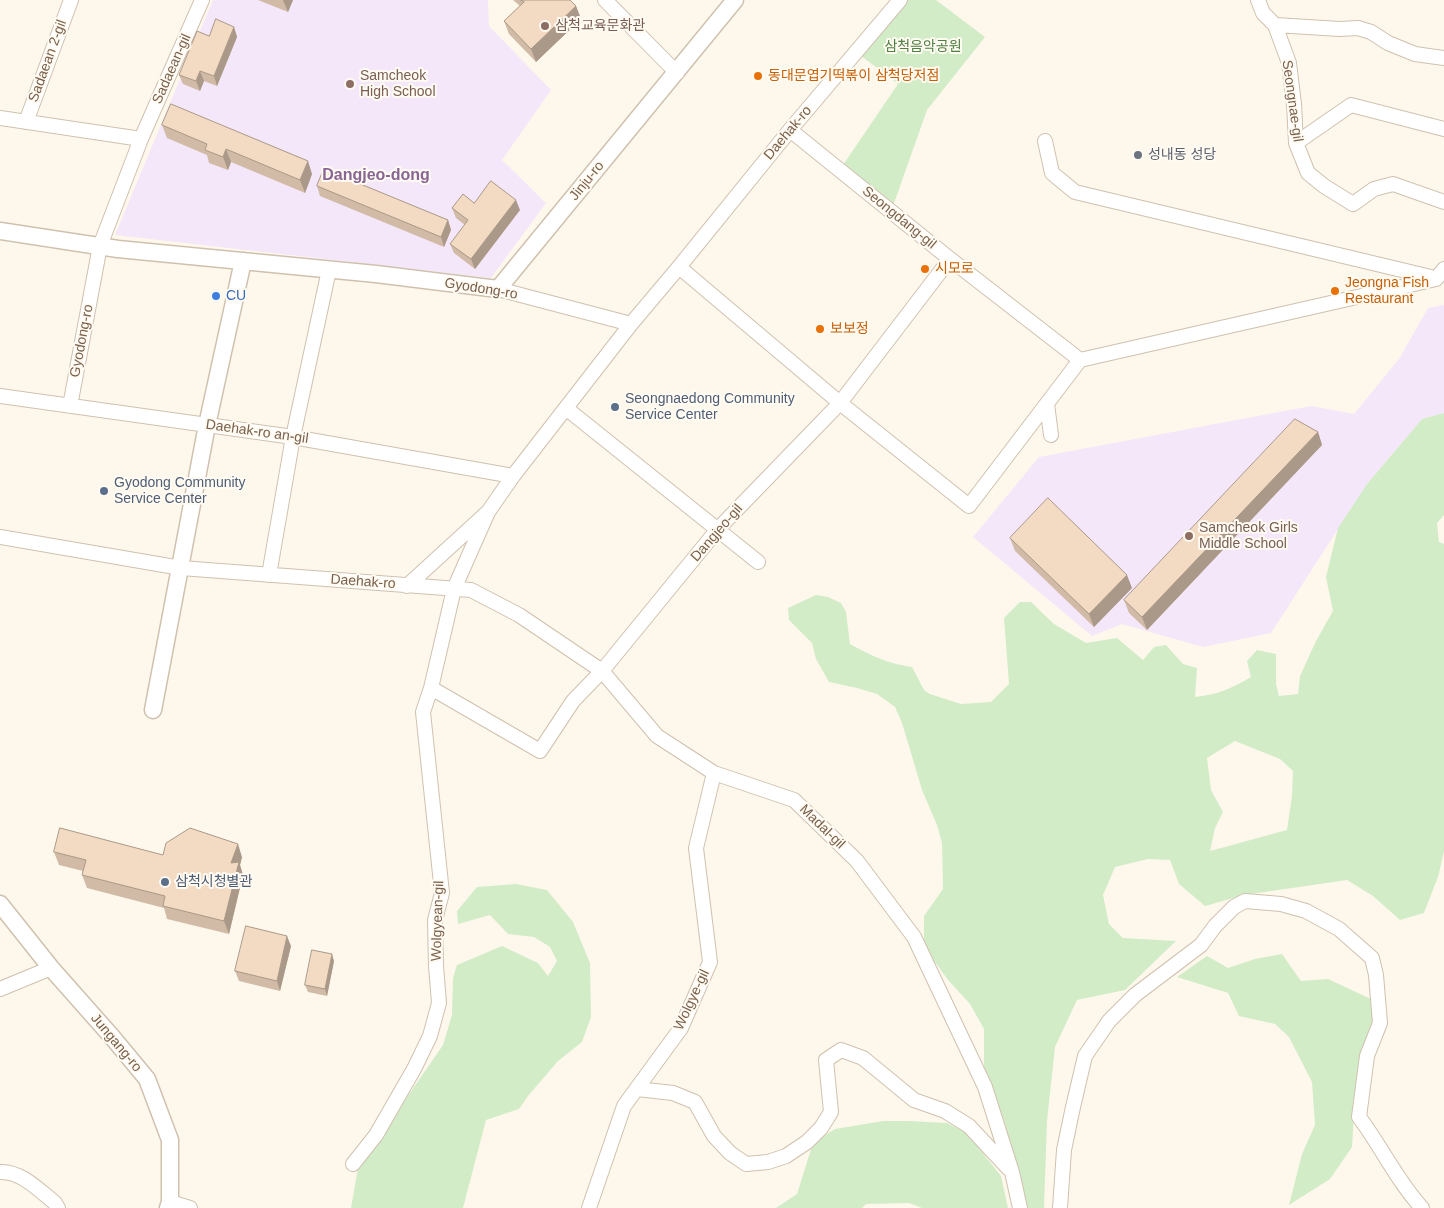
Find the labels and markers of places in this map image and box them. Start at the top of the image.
place label: 삼척교육문화관 [555,18,645,34]
marker: 삼척교육문화관 [539,20,551,32]
place label: Samcheok High School [360,68,435,100]
place label: 동대문엽기떡볶이 삼척당저점 [768,68,939,84]
marker: 동대문엽기떡볶이 삼척당저점 [752,70,764,82]
marker: Samcheok High School [344,78,356,90]
place label: 성내동 성당 [1148,147,1216,163]
marker: 성내동 성당 [1132,149,1144,161]
place label: 시모로 [935,261,974,277]
marker: 시모로 [919,263,931,275]
place label: Jeongna Fish Restaurant [1345,275,1429,308]
marker: Jeongna Fish Restaurant [1329,285,1341,297]
place label: CU [226,288,246,304]
marker: CU [210,290,222,302]
place label: 보보정 [830,321,869,337]
marker: 보보정 [814,323,826,335]
place label: Seongnaedong Community Service Center [625,391,795,424]
marker: Seongnaedong Community Service Center [609,401,621,413]
place label: Gyodong Community Service Center [114,475,246,508]
marker: Gyodong Community Service Center [98,485,110,497]
place label: Samcheok Girls Middle School [1199,520,1298,552]
marker: Samcheok Girls Middle School [1183,530,1195,542]
place label: 삼척시청별관 [175,874,252,890]
marker: 삼척시청별관 [159,876,171,888]

